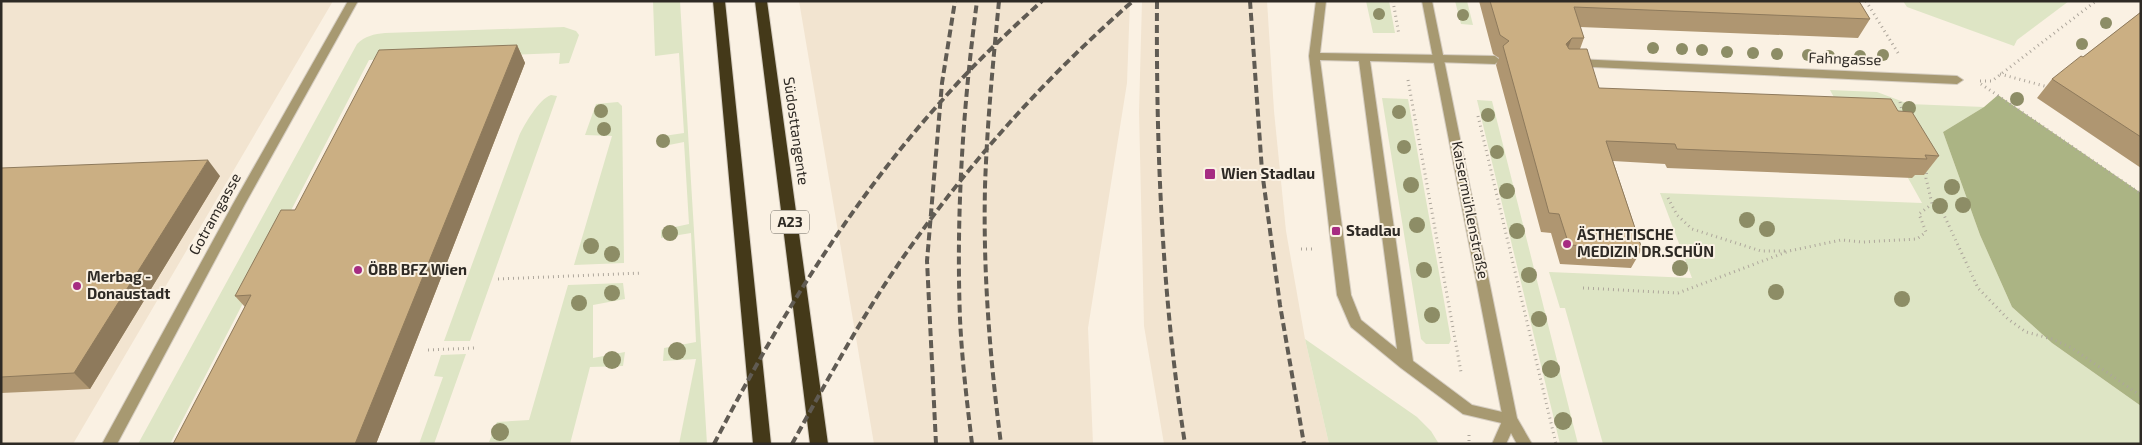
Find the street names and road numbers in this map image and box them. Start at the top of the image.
street label: Fahngasse [1808,48,1882,68]
street label: Südosttangente [780,76,813,186]
street label: Kaisermühlenstraße [1449,139,1493,280]
street label: Gotramgasse [184,169,244,258]
road number: A23 [771,210,809,233]

